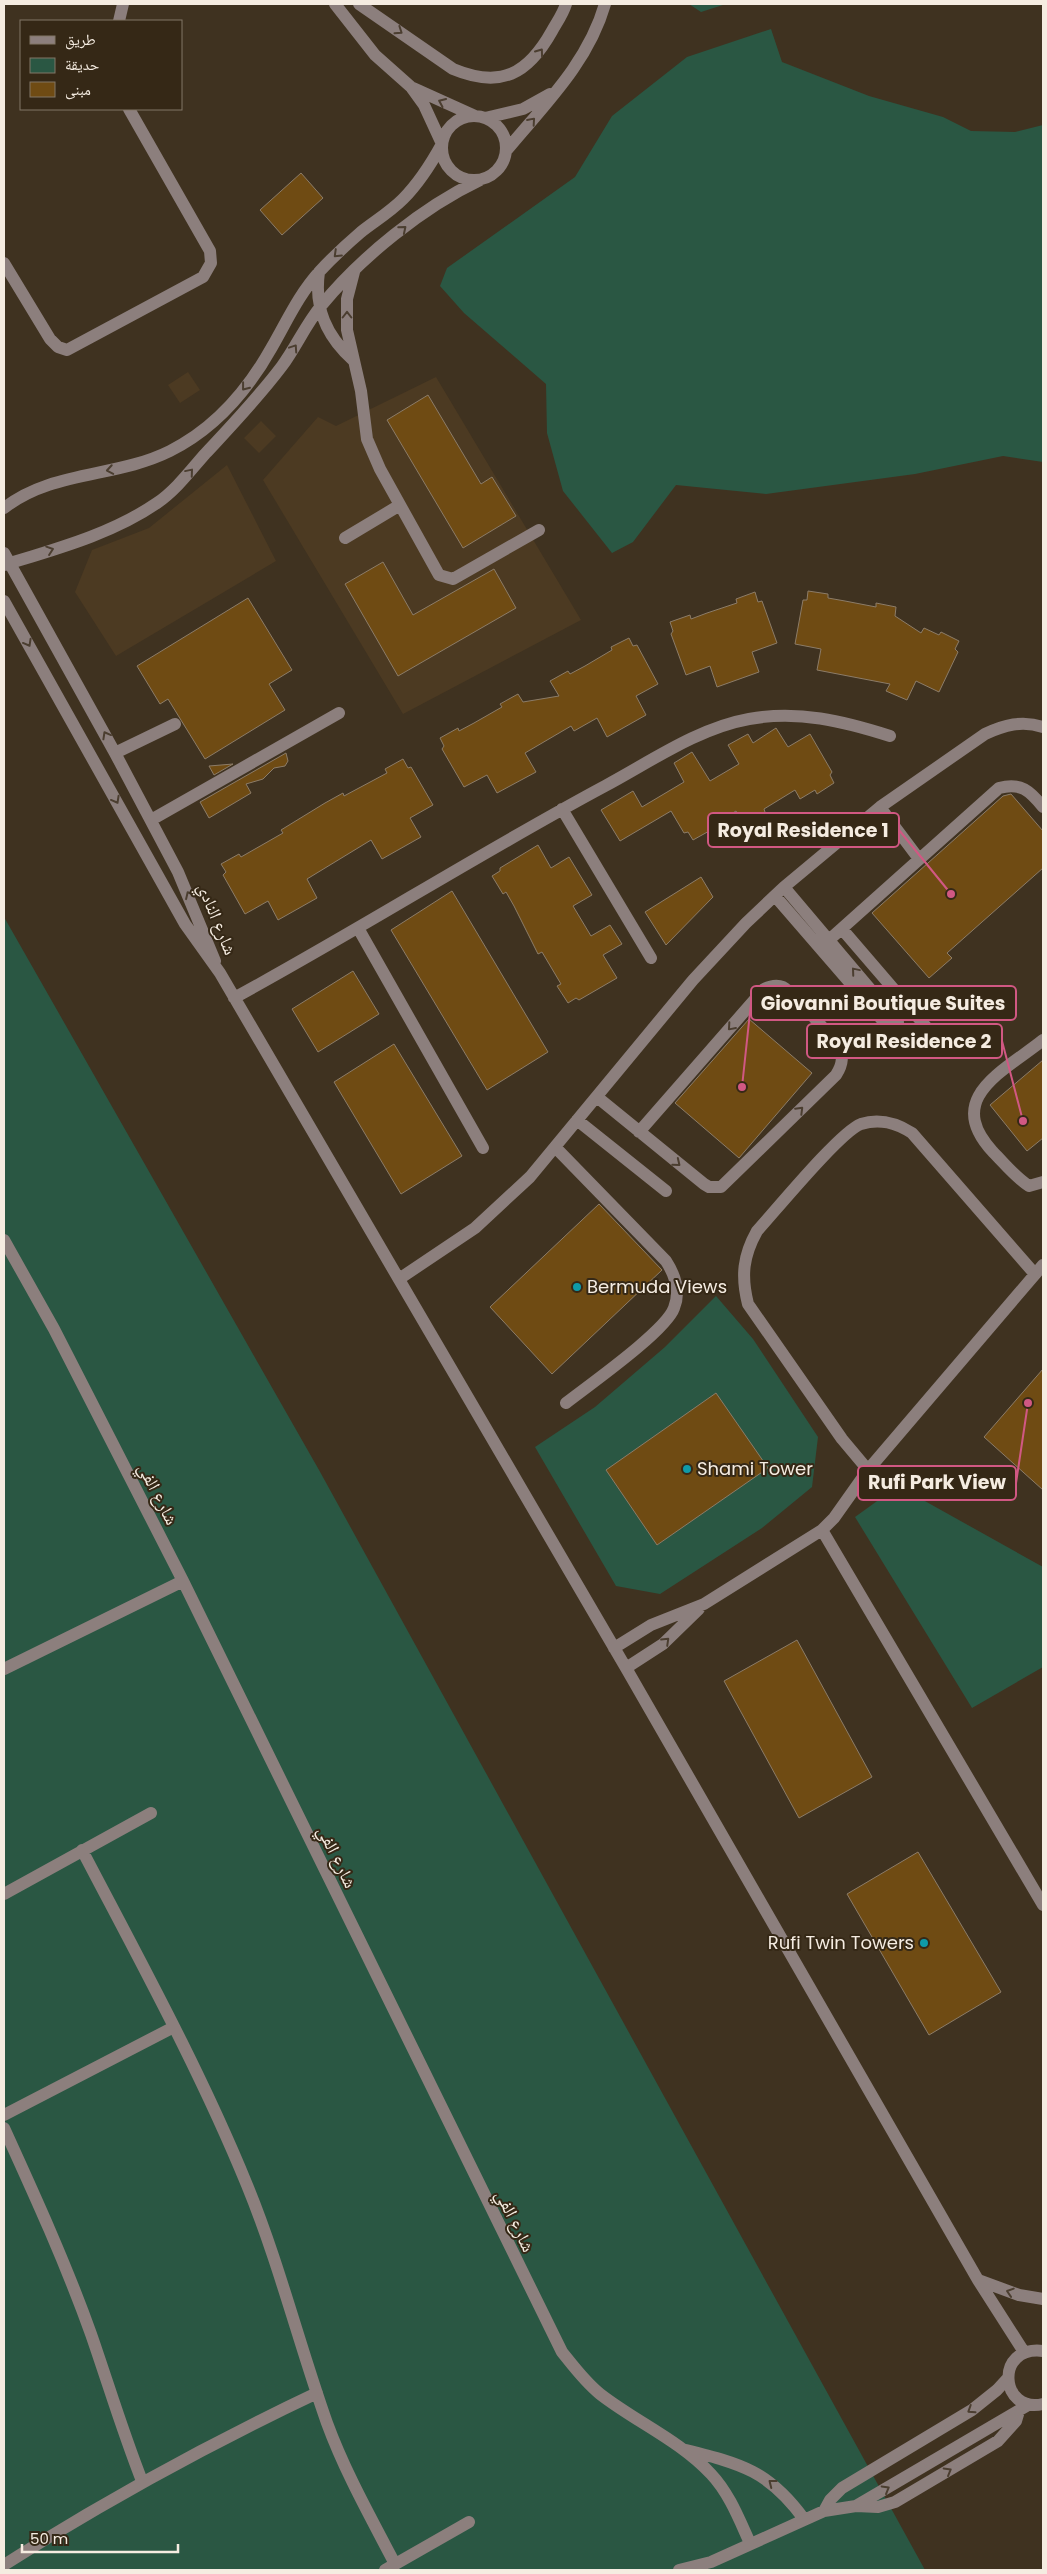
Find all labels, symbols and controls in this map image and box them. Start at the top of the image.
legend [20,20,182,110]
one-way arrow [393,25,403,34]
text: طريق [65,29,96,50]
one-way arrow [534,48,543,58]
text: حديقة [65,54,100,75]
text: مبنى [65,79,91,100]
one-way arrow [439,98,448,108]
one-way arrow [526,118,534,127]
one-way arrow [397,227,406,235]
one-way arrow [334,248,343,257]
one-way arrow [342,310,352,318]
one-way arrow [288,344,297,354]
one-way arrow [243,381,251,390]
one-way arrow [106,465,115,475]
one-way arrow [184,469,193,478]
one-way arrow [45,545,54,555]
one-way arrow [22,637,32,646]
one-way arrow [102,732,112,741]
one-way arrow [110,795,120,804]
callout: Royal Residence 1 [708,813,899,847]
text: Royal Residence 1 [717,817,889,844]
street label: شارع النادي [189,879,243,959]
one-way arrow [185,891,195,900]
one-way arrow [852,968,861,977]
callout: Giovanni Boutique Suites [751,986,1016,1020]
text: Giovanni Boutique Suites [761,990,1005,1017]
one-way arrow [728,1021,737,1030]
callout: Royal Residence 2 [807,1024,1002,1058]
text: Royal Residence 2 [817,1028,992,1055]
one-way arrow [795,1107,804,1116]
one-way arrow [671,1157,680,1165]
place label: Bermuda Views [587,1274,727,1299]
marker: Bermuda Views [571,1281,583,1293]
place label: Shami Tower [697,1456,813,1481]
street label: شارع الفي [130,1458,185,1530]
marker: Shami Tower [681,1463,693,1475]
callout: Rufi Park View [858,1466,1016,1500]
text: Rufi Park View [868,1469,1007,1496]
one-way arrow [661,1638,670,1647]
street label: شارع الفي [309,1821,363,1893]
place label: Rufi Twin Towers [768,1930,914,1955]
marker: Rufi Twin Towers [918,1937,930,1949]
street label: شارع الفي [487,2185,541,2257]
one-way arrow [1006,2288,1015,2298]
one-way arrow [967,2404,977,2413]
one-way arrow [942,2467,951,2477]
one-way arrow [769,2480,778,2488]
one-way arrow [880,2485,889,2495]
scale bar [22,2522,179,2554]
text: 50 m [30,2528,68,2549]

